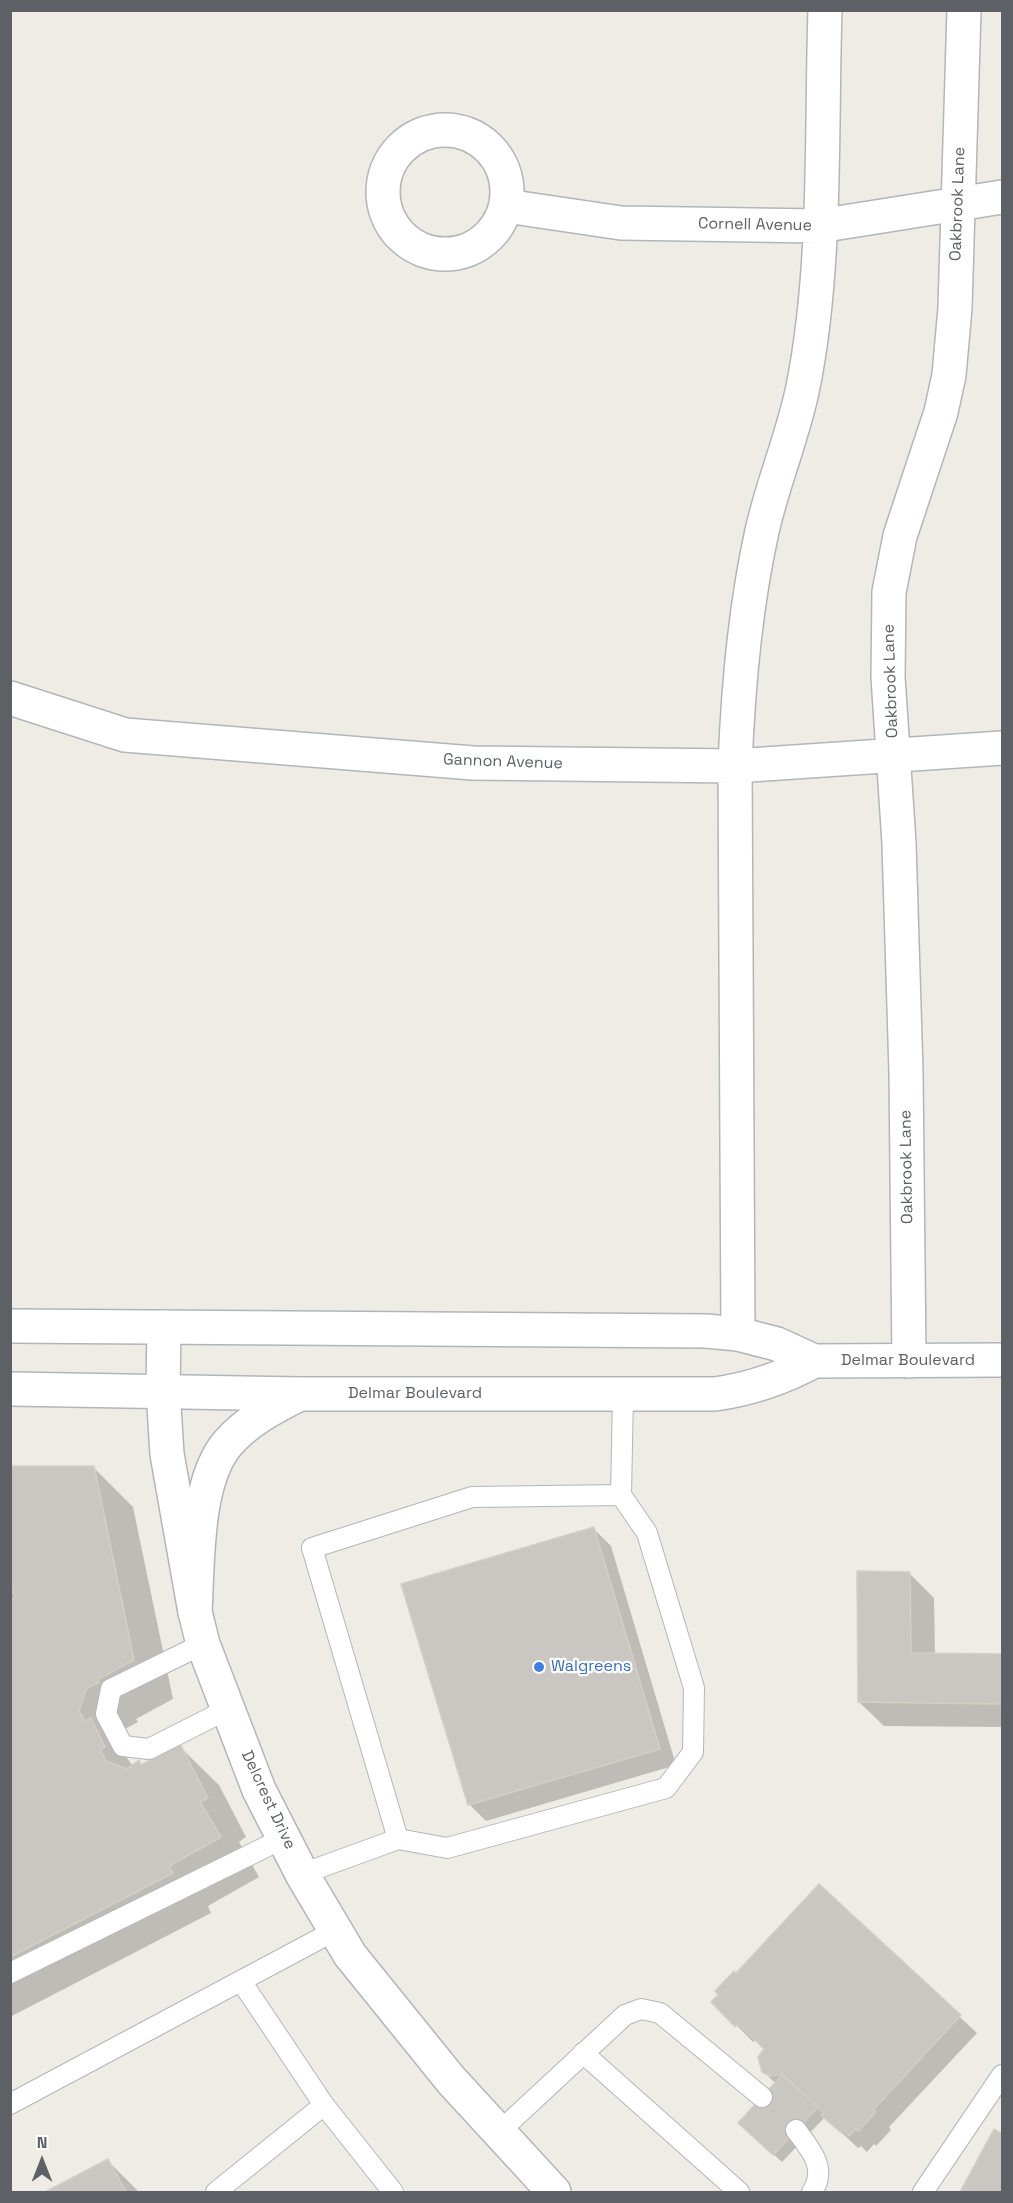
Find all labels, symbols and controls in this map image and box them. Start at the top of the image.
street label: Oakbrook Lane [946,147,970,261]
street label: Cornell Avenue [698,214,812,236]
street label: Oakbrook Lane [879,624,903,738]
street label: Gannon Avenue [443,750,563,774]
street label: Oakbrook Lane [896,1110,918,1224]
street label: Delmar Boulevard [841,1351,975,1371]
street label: Delmar Boulevard [348,1384,482,1404]
place label: Walgreens [551,1657,631,1677]
marker: Walgreens [532,1660,546,1674]
street label: Delcrest Drive [237,1748,299,1852]
north arrow [12,2131,72,2191]
text: N [37,2132,47,2153]

